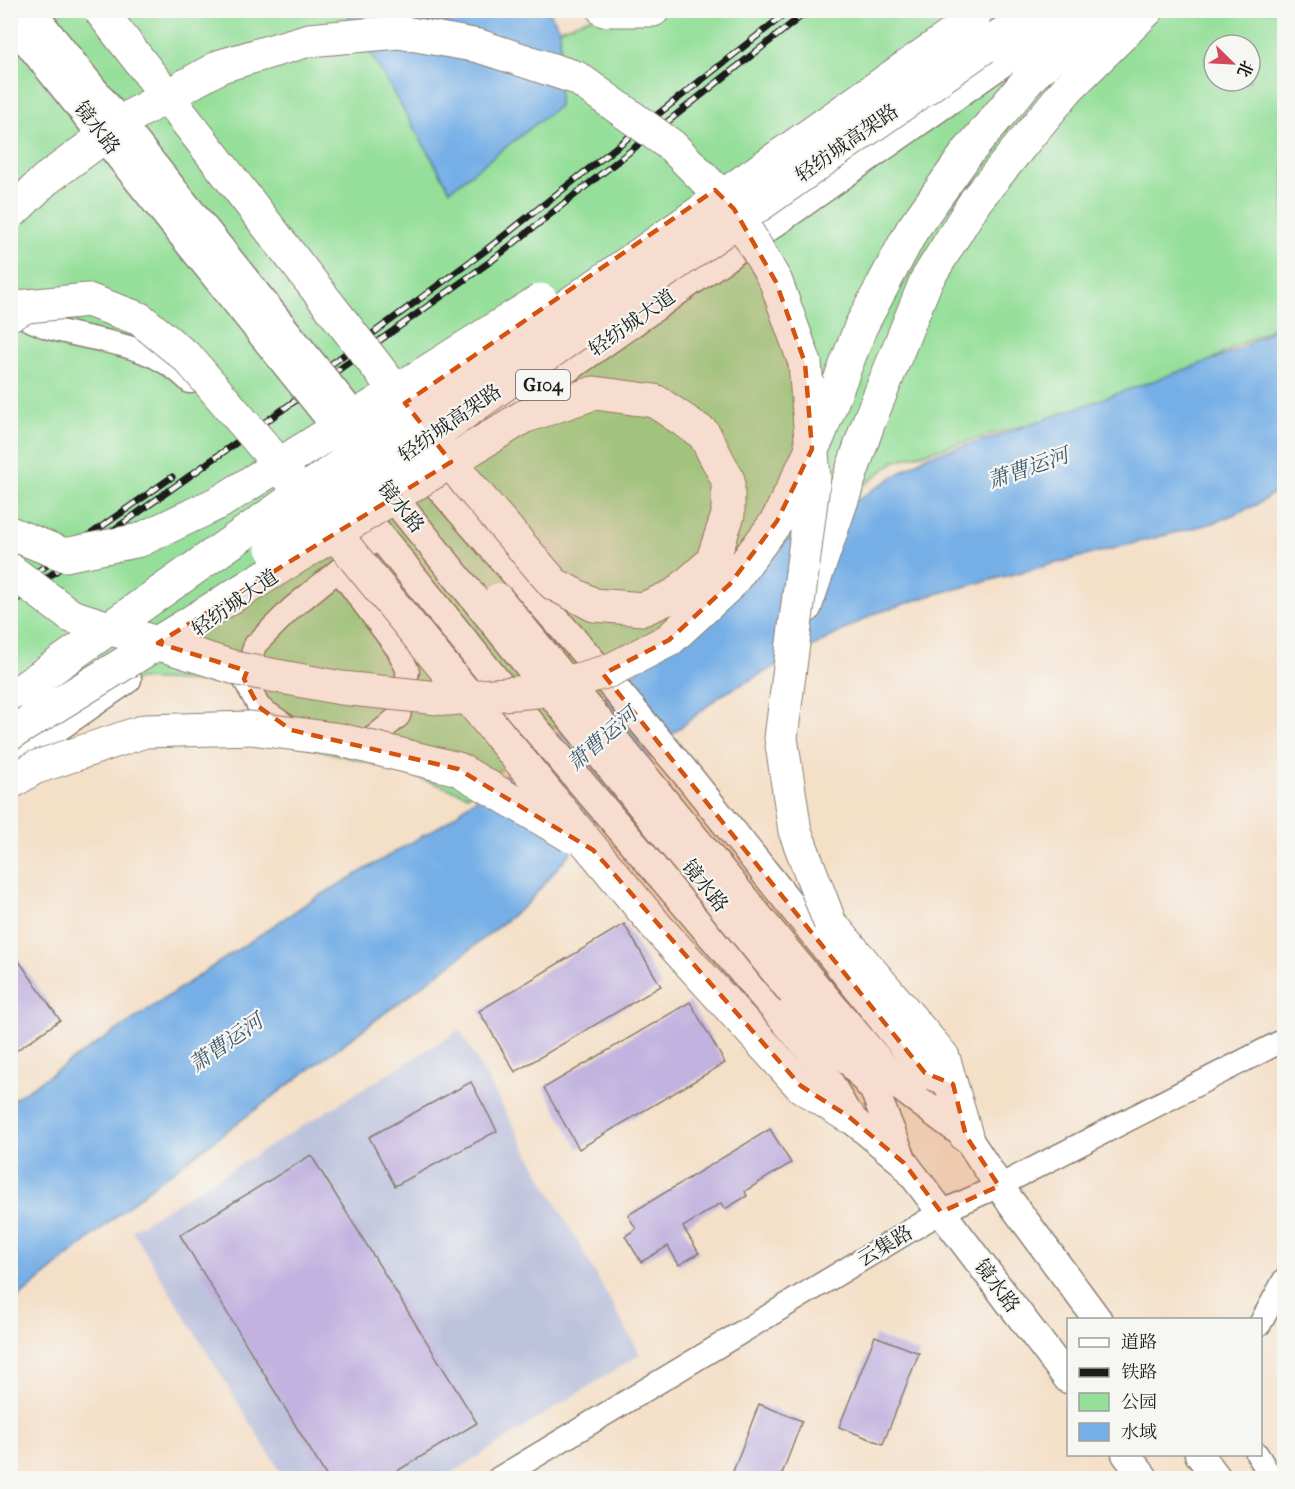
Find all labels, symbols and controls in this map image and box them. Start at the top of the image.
north arrow [1202,33,1262,93]
text: 北 [1233,58,1257,80]
street label: 镜水路 [69,97,125,159]
street label: 轻纺城高架路 [791,99,903,187]
street label: 轻纺城大道 [584,285,680,361]
road number: G104 [516,370,570,400]
street label: 轻纺城高架路 [394,379,506,467]
water label: 萧曹运河 [984,442,1075,493]
street label: 镜水路 [373,476,429,538]
street label: 轻纺城大道 [187,565,283,641]
water label: 萧曹运河 [562,700,645,776]
street label: 镜水路 [677,855,733,917]
water label: 萧曹运河 [185,1007,271,1077]
street label: 云集路 [853,1221,917,1271]
street label: 镜水路 [970,1255,1024,1317]
legend [1067,1318,1262,1456]
text: 道路 [1121,1332,1157,1353]
text: 铁路 [1121,1362,1157,1383]
text: 公园 [1121,1392,1157,1413]
text: 水域 [1121,1422,1157,1443]

